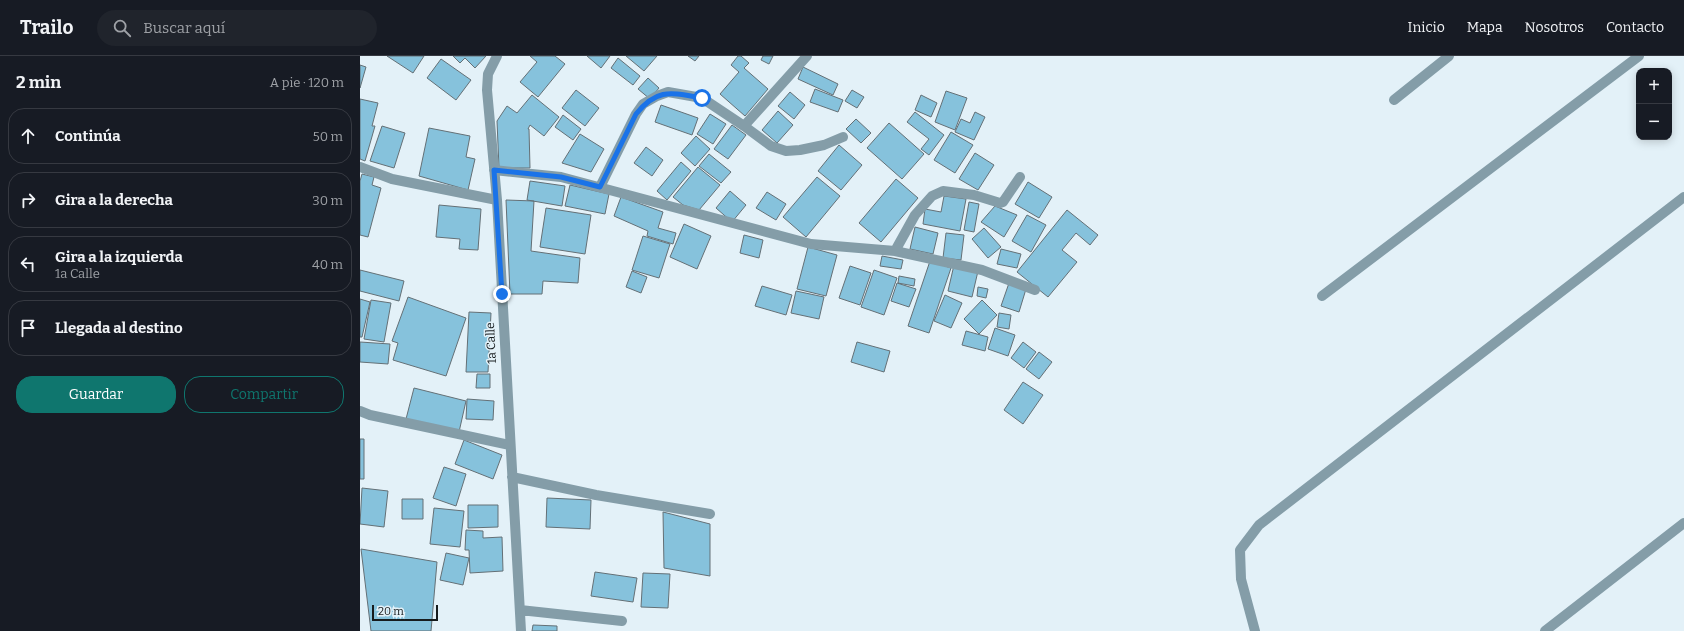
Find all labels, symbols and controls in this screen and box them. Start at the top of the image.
search box [97,10,377,46]
text: Trailo [20,16,73,39]
icon: search [111,17,133,39]
text: Buscar aquí [143,19,225,37]
text: Inicio [1408,19,1445,36]
text: Mapa [1467,19,1503,36]
text: Nosotros [1525,19,1584,36]
text: Contacto [1606,19,1664,36]
map controls [1636,68,1672,140]
button: + [1636,68,1672,104]
text: 2 min [16,72,61,93]
text: A pie · 120 m [270,75,344,90]
route start [693,89,711,107]
button: − [1636,104,1672,140]
icon: ahead [17,125,39,147]
text: Continúa [55,127,121,145]
text: 50 m [313,129,343,144]
icon: right [17,189,39,211]
text: Gira a la derecha [55,191,173,209]
text: 30 m [312,193,343,208]
text: Gira a la izquierda [55,248,183,266]
icon: left [17,253,39,275]
text: 40 m [312,257,343,272]
text: 1a Calle [55,266,100,281]
route end [493,285,511,303]
icon: arrive [17,317,39,339]
text: Llegada al destino [55,319,183,337]
street label: 1a Calle [483,322,499,364]
button: Guardar [16,376,176,413]
button: Compartir [184,376,344,413]
scale bar [372,603,438,622]
text: 20 m [378,605,404,618]

